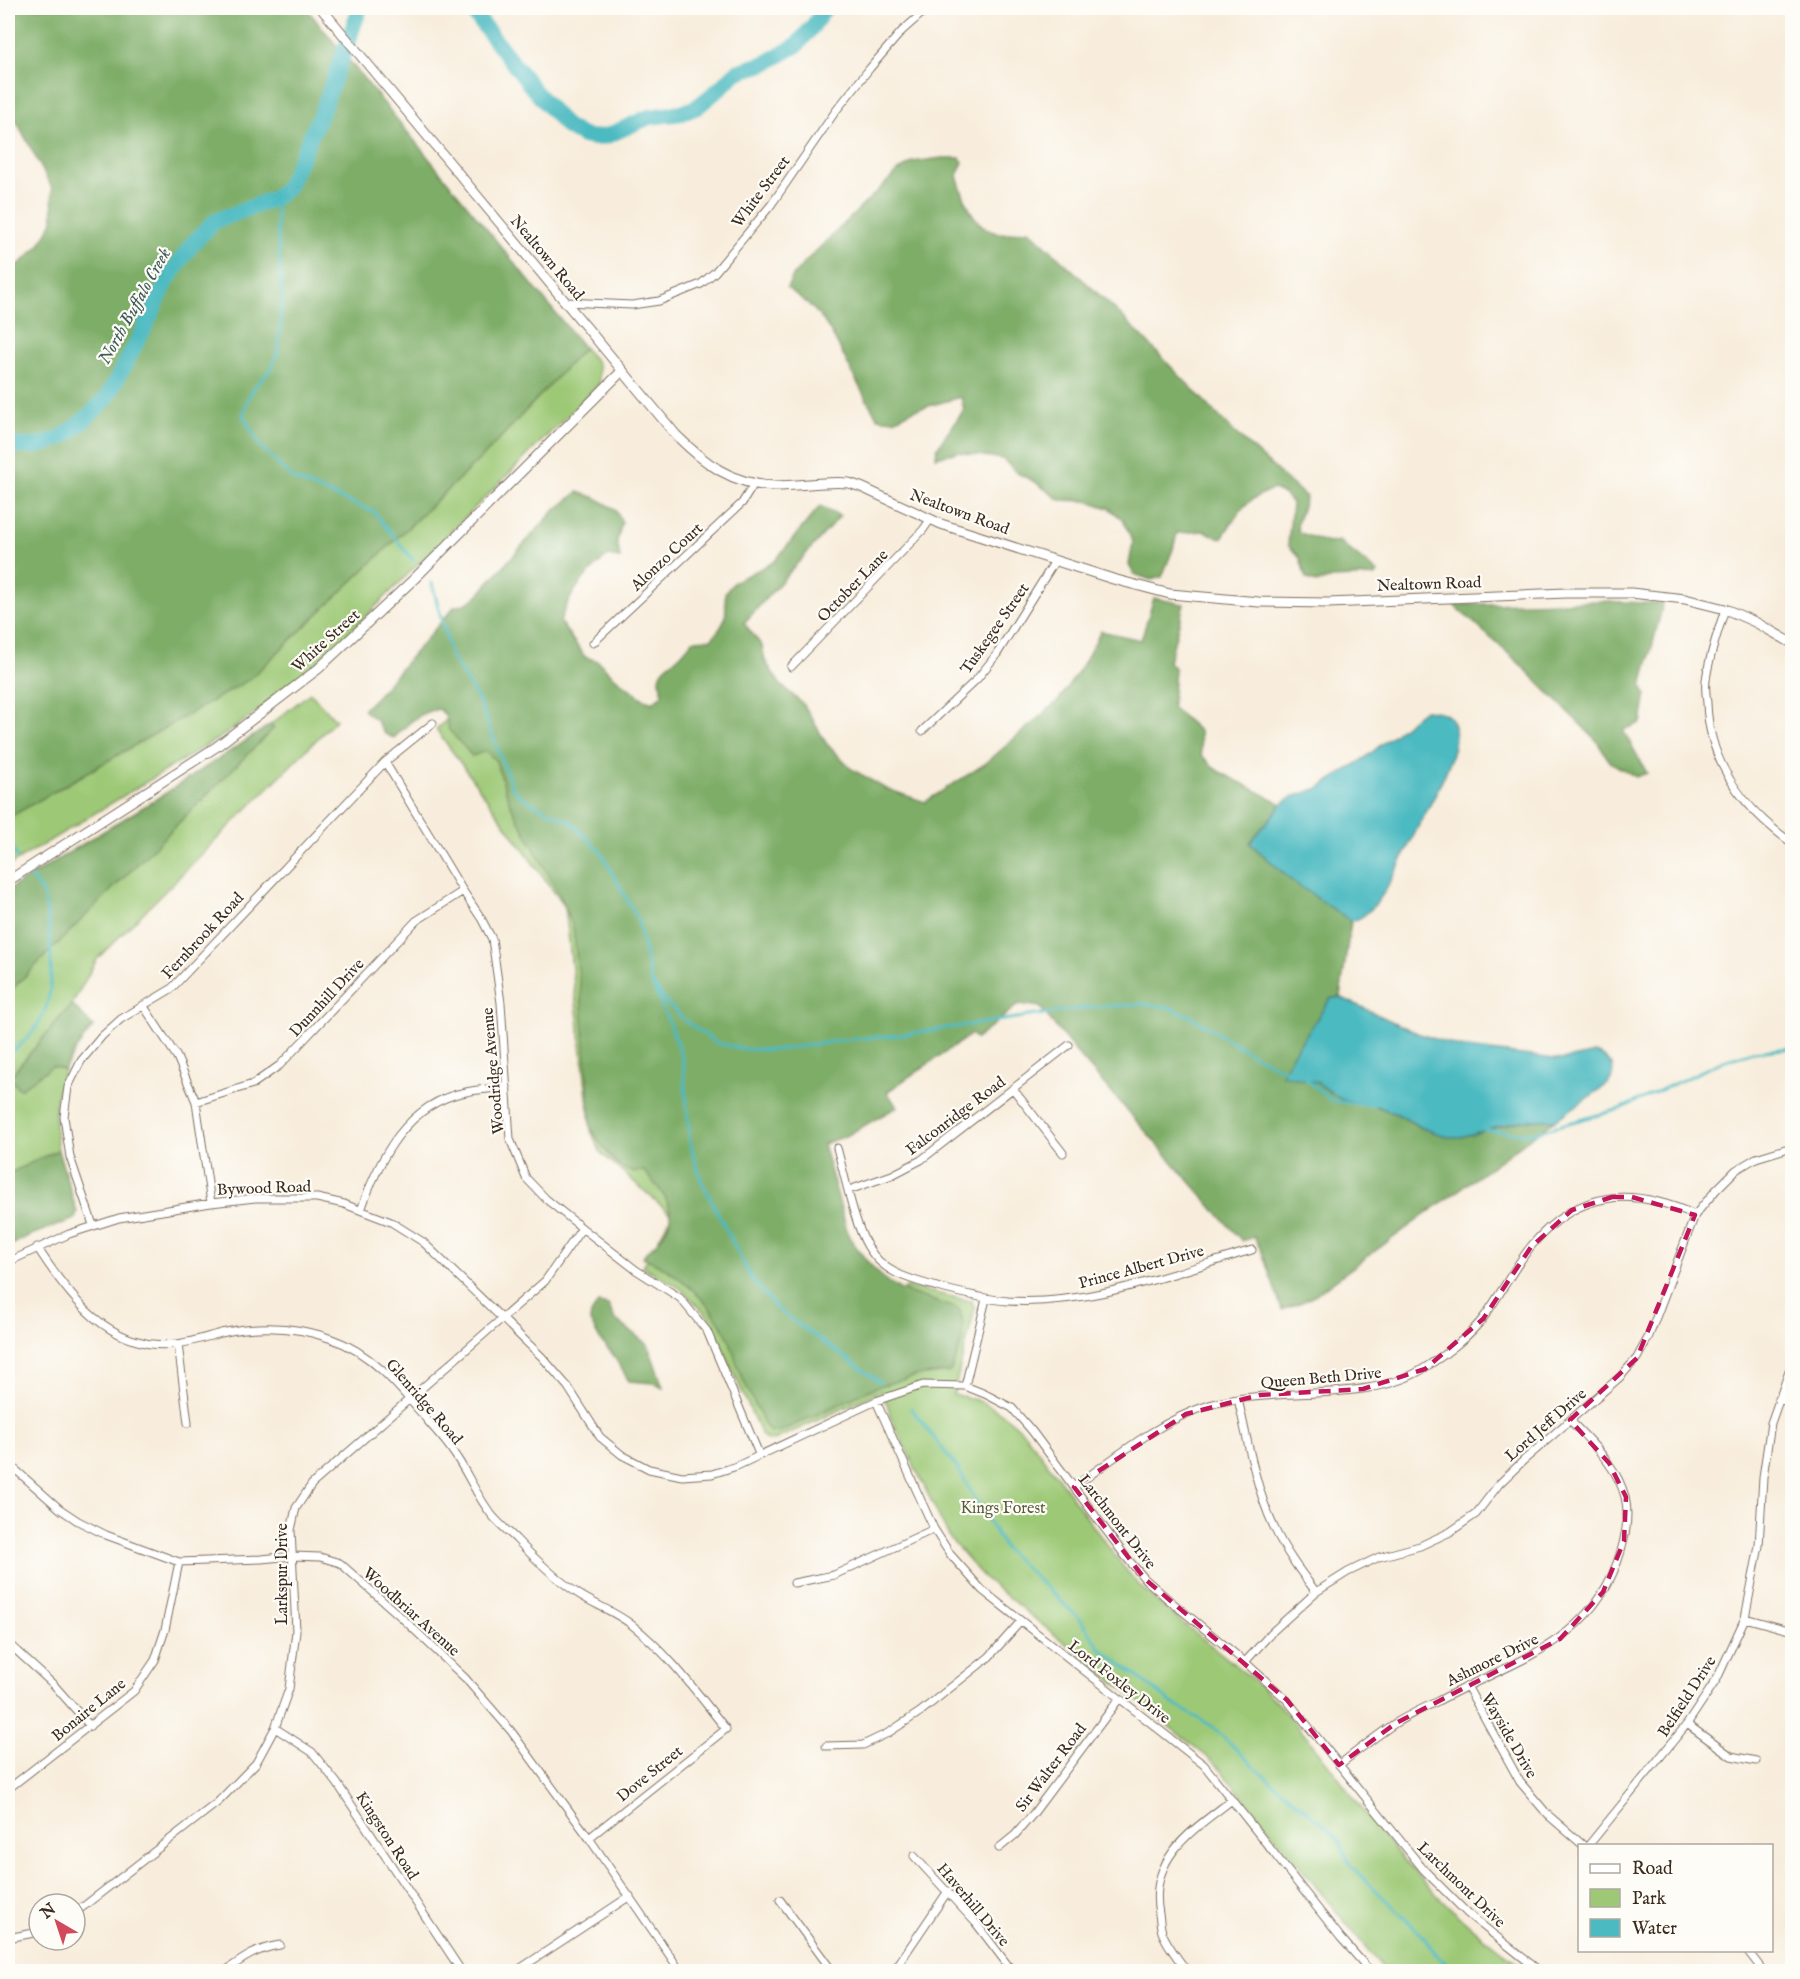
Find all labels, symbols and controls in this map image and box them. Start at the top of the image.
street label: White Street [728,152,795,232]
street label: Nealtown Road [505,212,588,305]
water label: North Buffalo Creek [94,244,177,369]
street label: Nealtown Road [907,486,1012,540]
street label: Alonzo Court [626,519,708,597]
street label: October Lane [814,546,893,627]
street label: Nealtown Road [1376,573,1482,597]
street label: Tuskegee Street [957,579,1035,679]
street label: White Street [288,605,365,677]
street label: Fernbrook Road [158,888,249,984]
street label: Dunnhill Drive [286,955,369,1042]
street label: Woodridge Avenue [478,1007,509,1135]
street label: Falconridge Road [902,1072,1010,1161]
street label: Bywood Road [217,1177,312,1201]
street label: Prince Albert Drive [1077,1242,1206,1294]
street label: Glenridge Road [381,1355,467,1450]
street label: Queen Beth Drive [1260,1364,1382,1394]
street label: Lord Jeff Drive [1501,1385,1591,1466]
street label: Larchmont Drive [1073,1471,1160,1574]
park label: Kings Forest [960,1499,1046,1519]
street label: Larkspur Drive [273,1523,293,1625]
street label: Woodbriar Avenue [358,1564,463,1661]
street label: Ashmore Drive [1443,1630,1542,1692]
street label: Lord Foxley Drive [1064,1636,1174,1729]
street label: Belfield Drive [1654,1653,1721,1741]
street label: Bonaire Lane [48,1675,130,1747]
street label: Wayside Drive [1476,1690,1541,1782]
street label: Sir Walter Road [1012,1720,1092,1816]
street label: Dove Street [613,1742,688,1807]
street label: Kingston Road [350,1788,422,1884]
street label: Larchmont Drive [1412,1838,1509,1933]
legend [1578,1844,1773,1952]
text: Road [1632,1858,1673,1881]
street label: Haverhill Drive [932,1859,1013,1951]
text: Park [1632,1888,1667,1911]
north arrow [27,1892,87,1952]
text: N [36,1900,61,1925]
text: Water [1632,1918,1677,1941]

